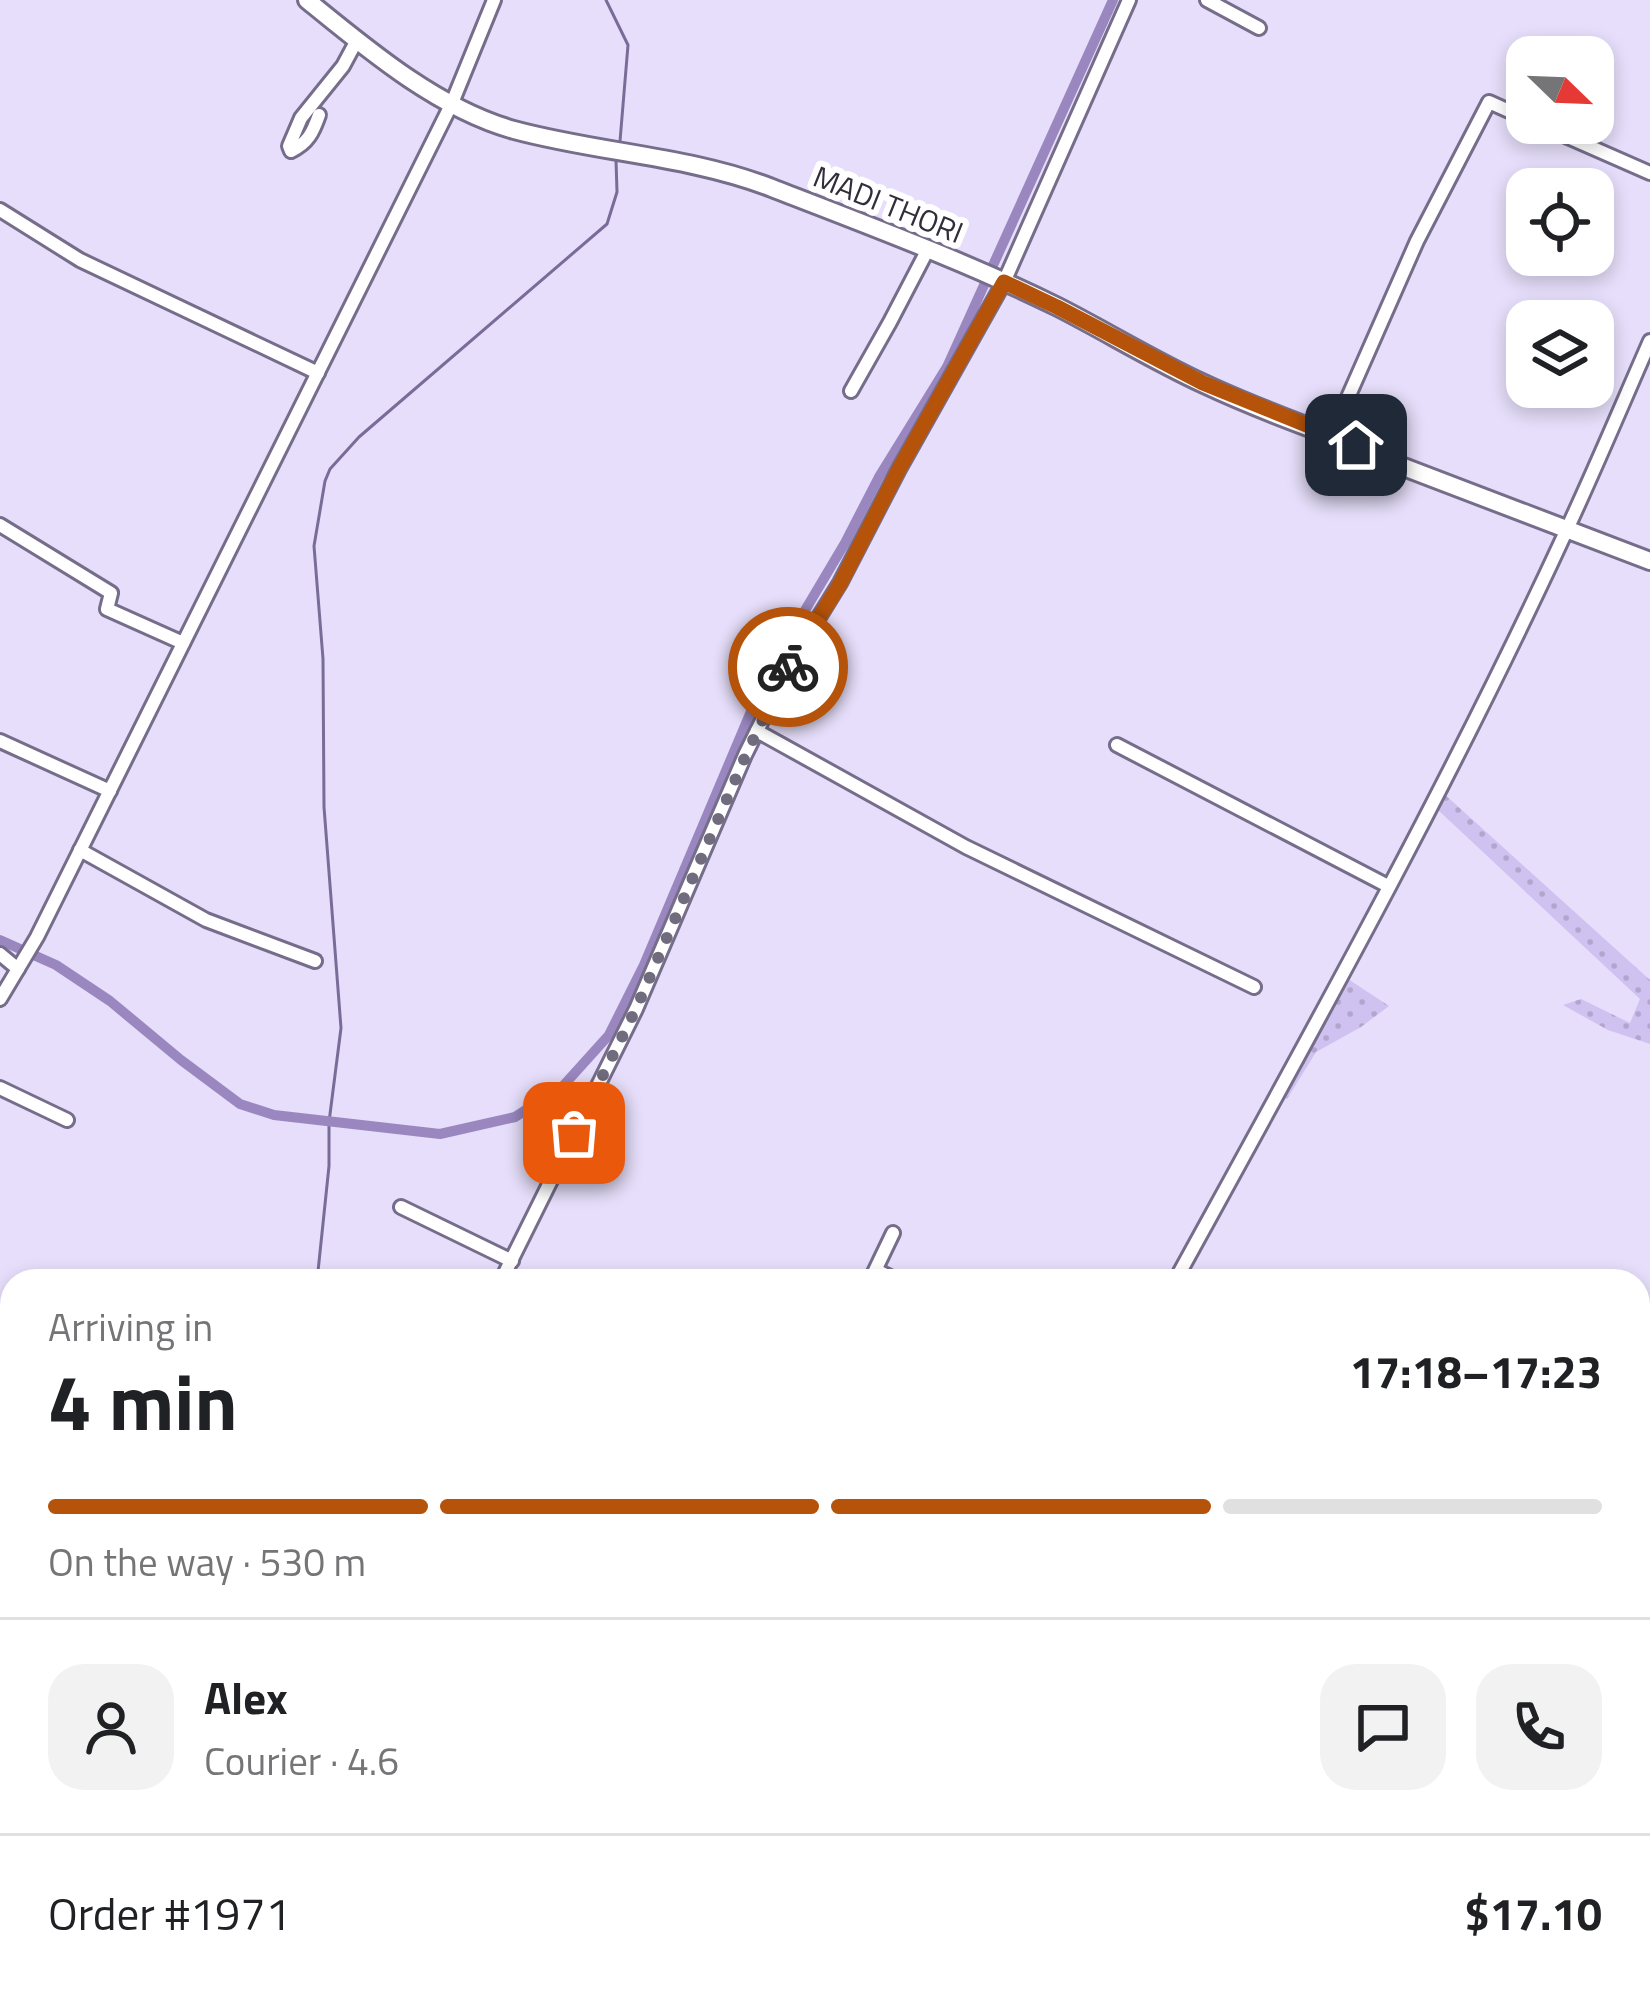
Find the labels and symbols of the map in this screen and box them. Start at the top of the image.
north arrow [1506,36,1614,144]
street label: MADI THORI [806,153,970,255]
pin [1305,394,1407,496]
courier [728,607,848,727]
pin [523,1082,625,1184]

